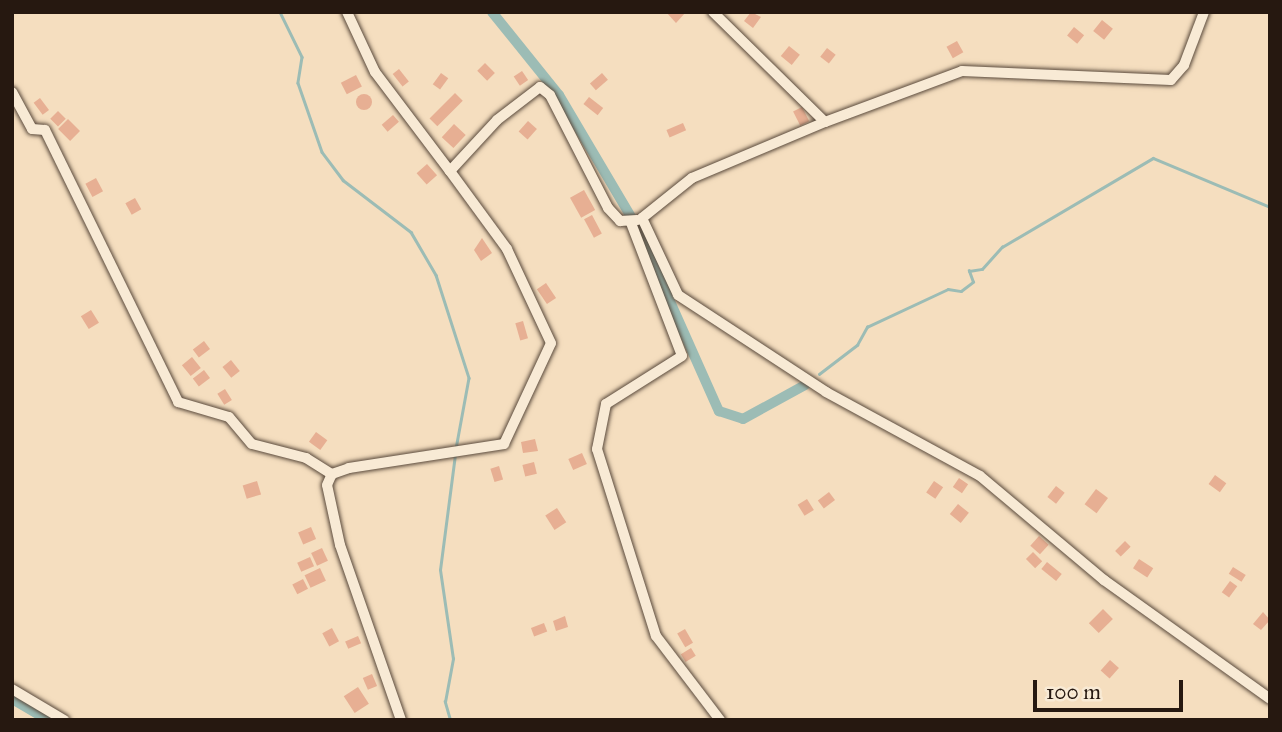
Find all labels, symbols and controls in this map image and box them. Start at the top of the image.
scale bar [1037,666,1188,710]
text: 100 m [1046,679,1101,705]

